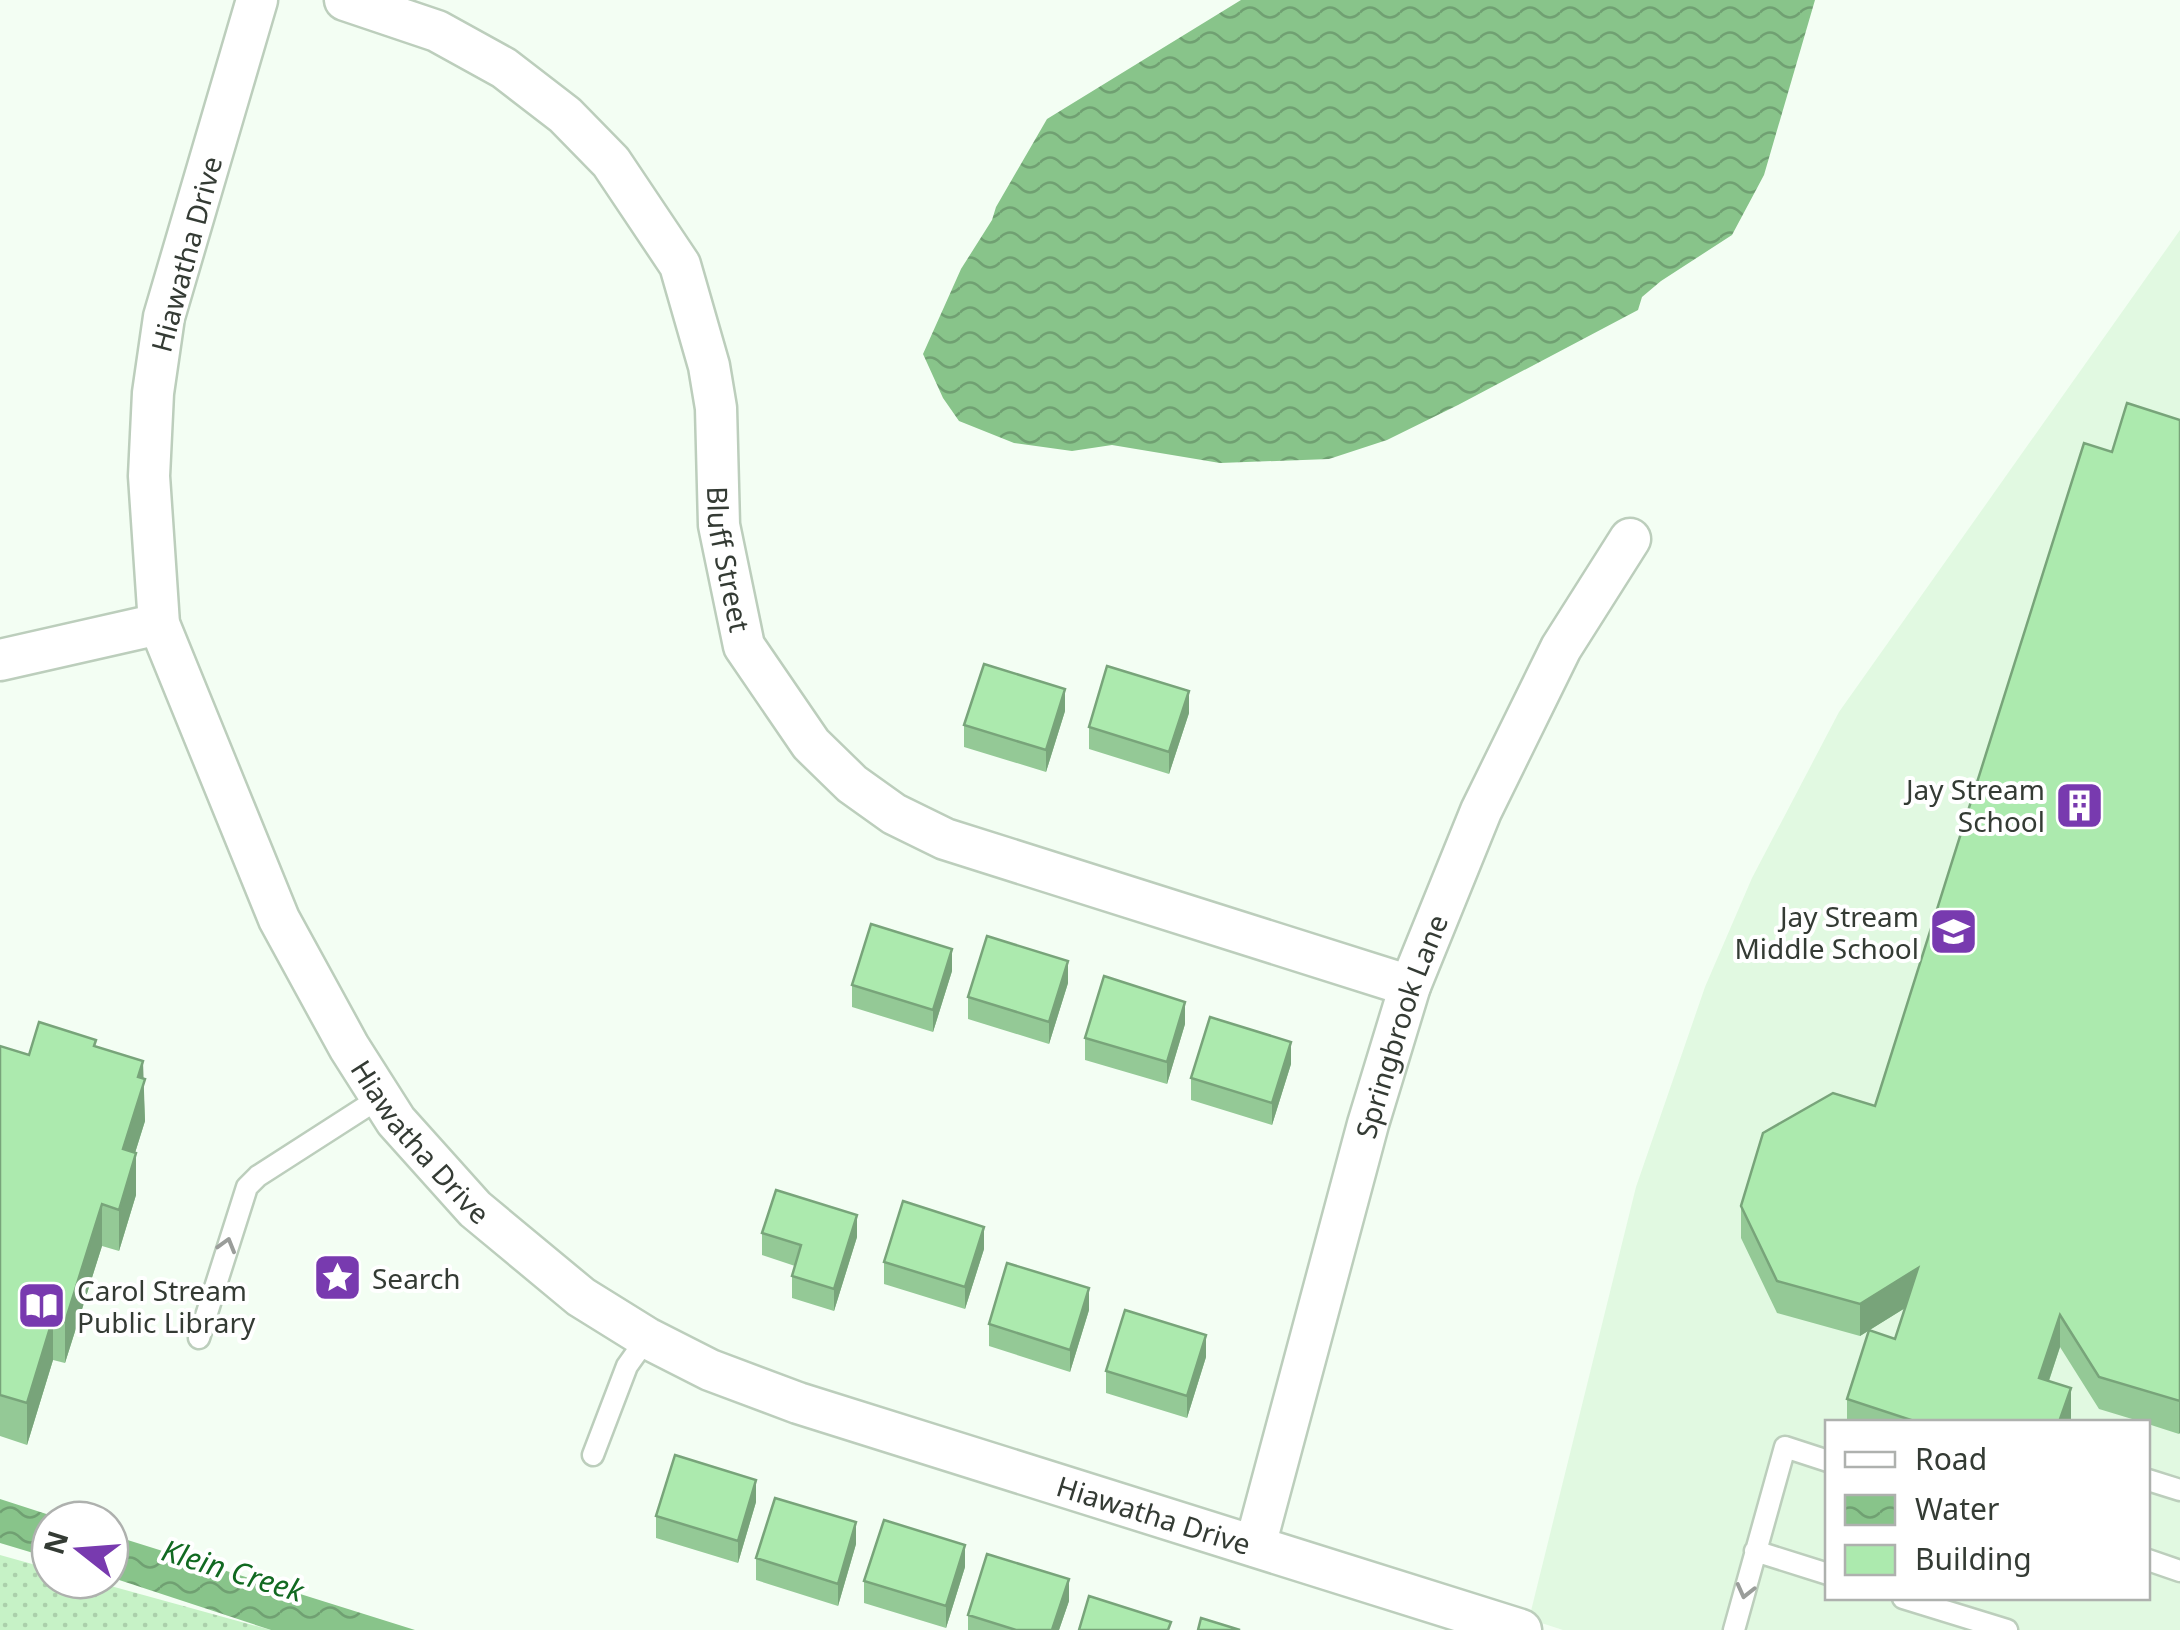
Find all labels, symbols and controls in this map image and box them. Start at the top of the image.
street label: Hiawatha Drive [142,152,230,356]
street label: Bluff Street [699,486,760,635]
place label: Jay Stream School [1903,770,2045,840]
building icon: Jay Stream School [2054,779,2106,831]
place label: Jay Stream Middle School [1734,897,1919,967]
school or university icon: Jay Stream Middle School [1928,906,1980,958]
street label: Springbrook Lane [1346,909,1456,1142]
street label: Hiawatha Drive [343,1052,498,1232]
one-way arrow [215,1237,236,1254]
place icon: Search [311,1252,363,1304]
place label: Search [372,1259,461,1297]
place label: Carol Stream Public Library [77,1271,256,1341]
library icon: Carol Stream Public Library [16,1280,68,1332]
legend [1825,1420,2150,1600]
text: Road [1915,1438,1987,1479]
street label: Hiawatha Drive [1052,1466,1256,1563]
text: Water [1915,1488,1999,1529]
north arrow [30,1500,130,1600]
text: N [34,1526,77,1559]
water label: Klein Creek [157,1529,310,1611]
text: Building [1915,1538,2032,1579]
one-way arrow [1735,1582,1756,1599]

